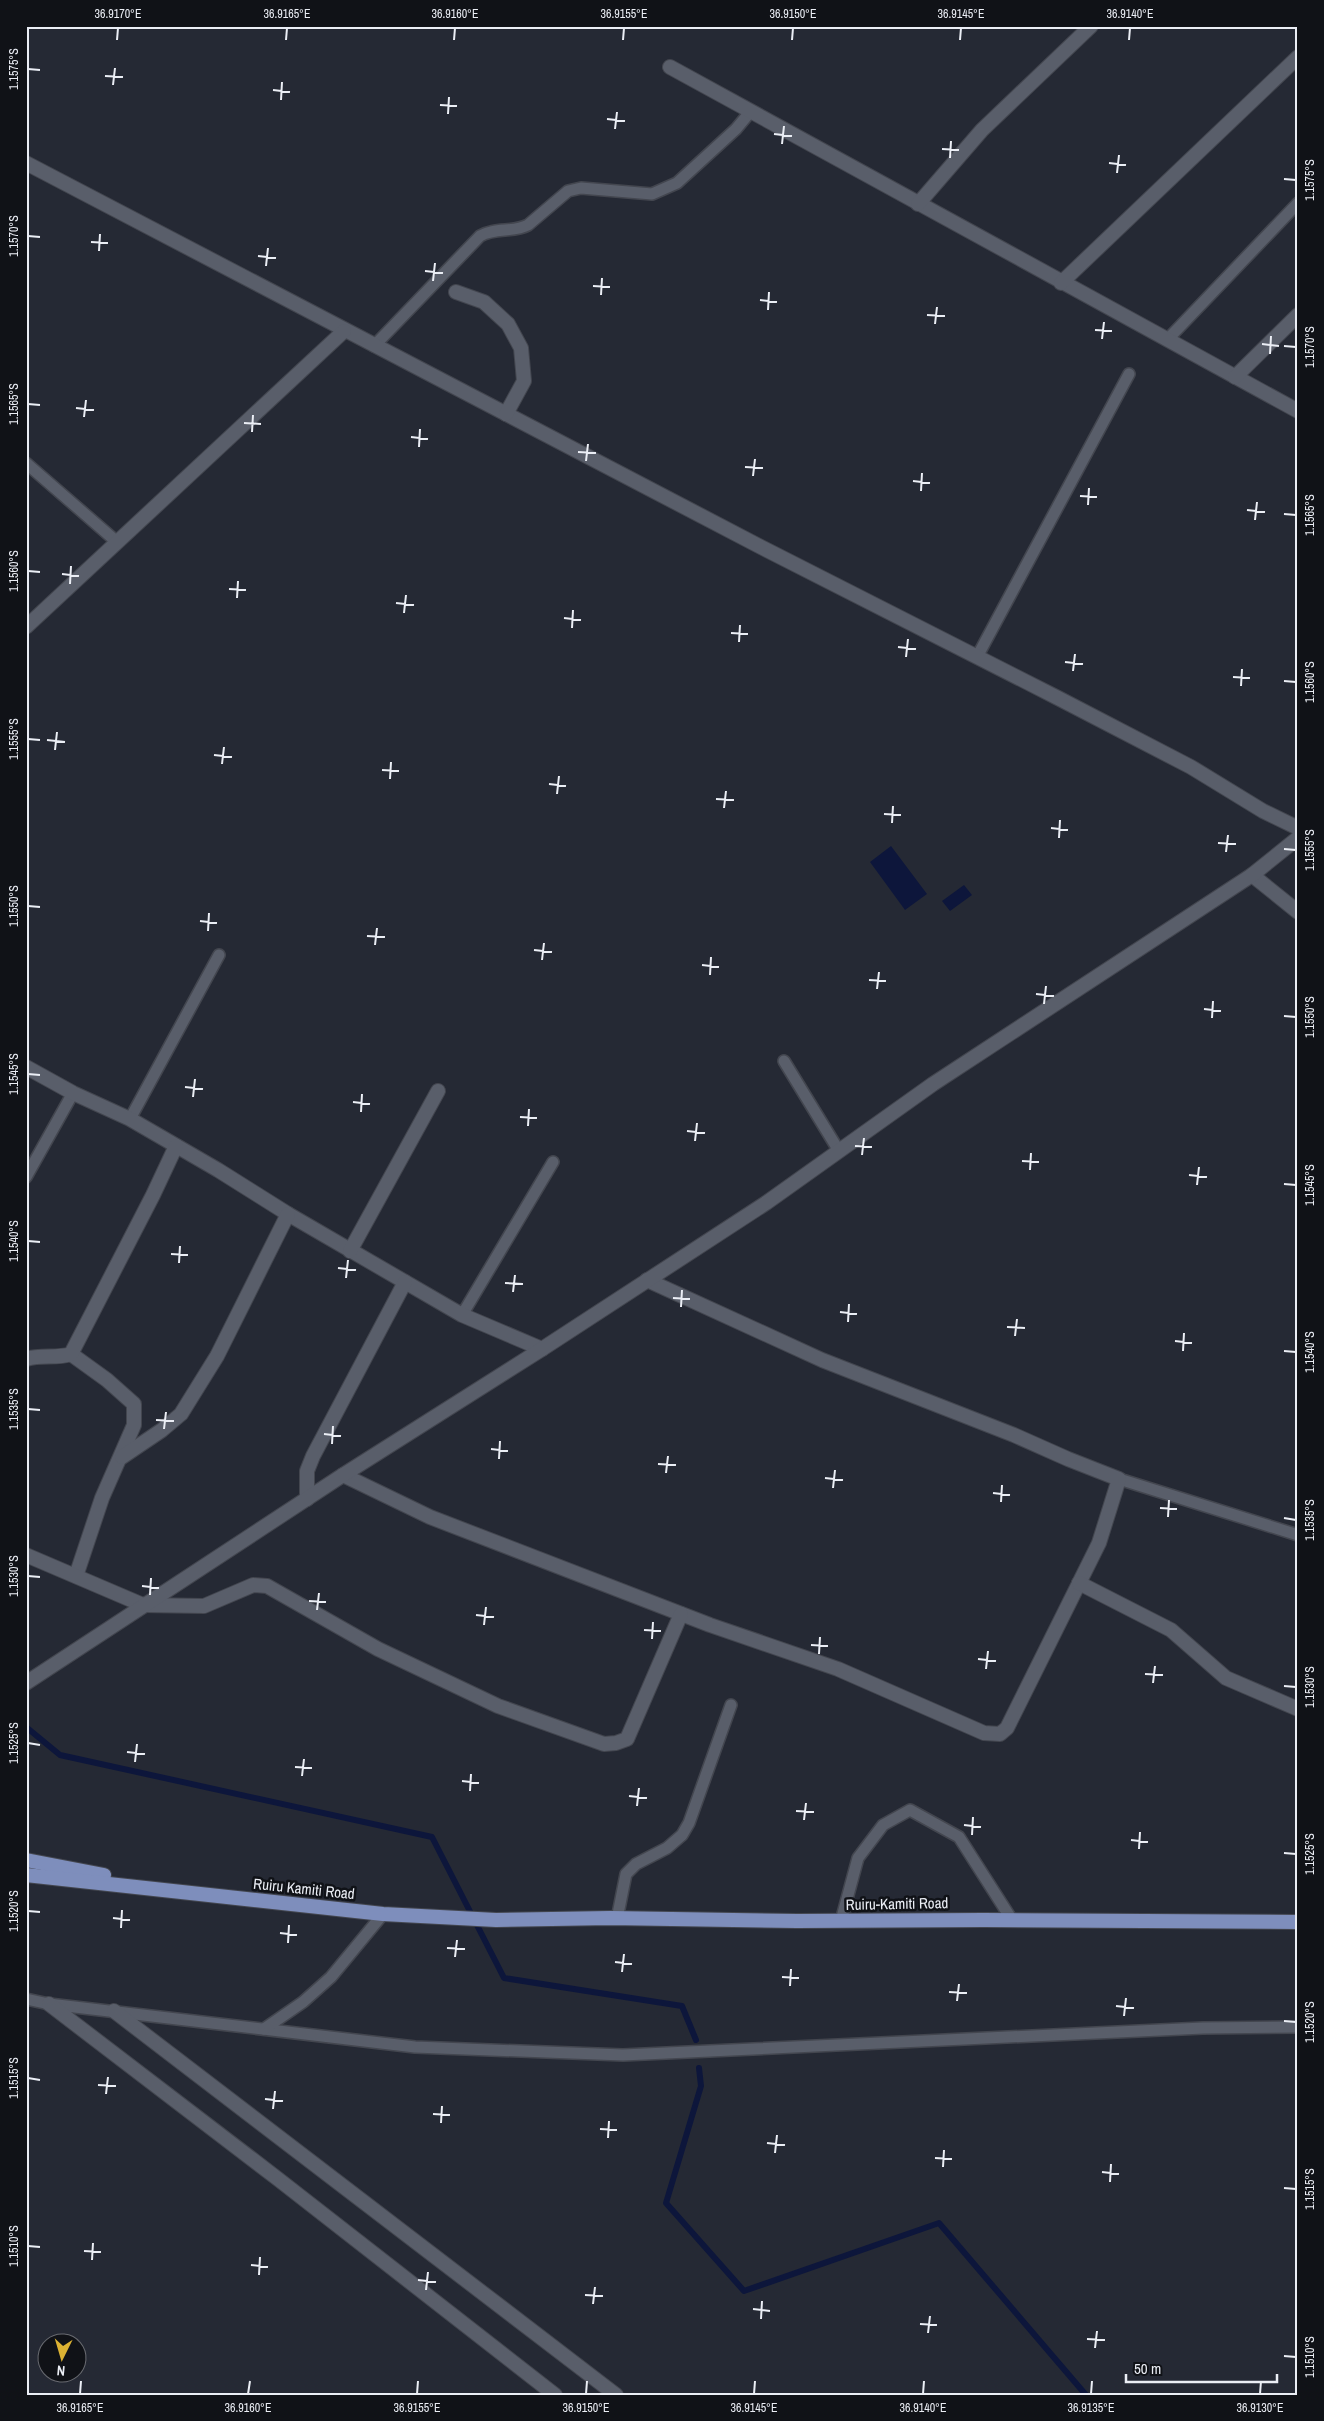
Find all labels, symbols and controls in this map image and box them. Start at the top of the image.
text: 36.9170°E [95,6,141,22]
text: 36.9165°E [264,6,310,22]
text: 36.9160°E [432,6,478,22]
text: 36.9155°E [601,6,647,22]
text: 36.9150°E [770,6,816,22]
text: 36.9145°E [938,6,984,22]
text: 36.9140°E [1107,6,1153,22]
text: 1.1575°S [6,48,22,90]
text: 1.1575°S [1302,159,1318,201]
text: 1.1570°S [6,215,22,257]
text: 1.1570°S [1302,326,1318,368]
text: 1.1565°S [6,383,22,425]
text: 1.1565°S [1302,494,1318,536]
text: 1.1560°S [6,550,22,592]
text: 1.1560°S [1302,661,1318,703]
text: 1.1555°S [6,718,22,760]
text: 1.1555°S [1302,829,1318,871]
text: 1.1550°S [6,885,22,927]
text: 1.1550°S [1302,996,1318,1038]
text: 1.1545°S [6,1053,22,1095]
text: 1.1545°S [1302,1164,1318,1206]
text: 1.1540°S [6,1220,22,1262]
text: 1.1540°S [1302,1331,1318,1373]
text: 1.1535°S [6,1388,22,1430]
text: 1.1535°S [1302,1499,1318,1541]
text: 1.1530°S [6,1555,22,1597]
text: 1.1530°S [1302,1666,1318,1708]
text: 1.1525°S [6,1722,22,1764]
text: 1.1525°S [1302,1833,1318,1875]
street label: Ruiru Kamiti Road [252,1873,356,1904]
text: 1.1520°S [6,1890,22,1932]
street label: Ruiru-Kamiti Road [846,1892,948,1915]
text: 1.1520°S [1302,2001,1318,2043]
text: 1.1515°S [6,2057,22,2099]
text: 1.1515°S [1302,2168,1318,2210]
text: 1.1510°S [6,2225,22,2267]
north arrow [38,2334,88,2384]
text: 1.1510°S [1302,2336,1318,2378]
scale bar [1126,2351,1278,2383]
text: 50 m [1134,2358,1161,2379]
text: N [56,2362,66,2380]
text: 36.9165°E [57,2400,103,2416]
text: 36.9160°E [225,2400,271,2416]
text: 36.9155°E [394,2400,440,2416]
text: 36.9150°E [563,2400,609,2416]
text: 36.9145°E [731,2400,777,2416]
text: 36.9140°E [900,2400,946,2416]
text: 36.9135°E [1068,2400,1114,2416]
text: 36.9130°E [1237,2400,1283,2416]

